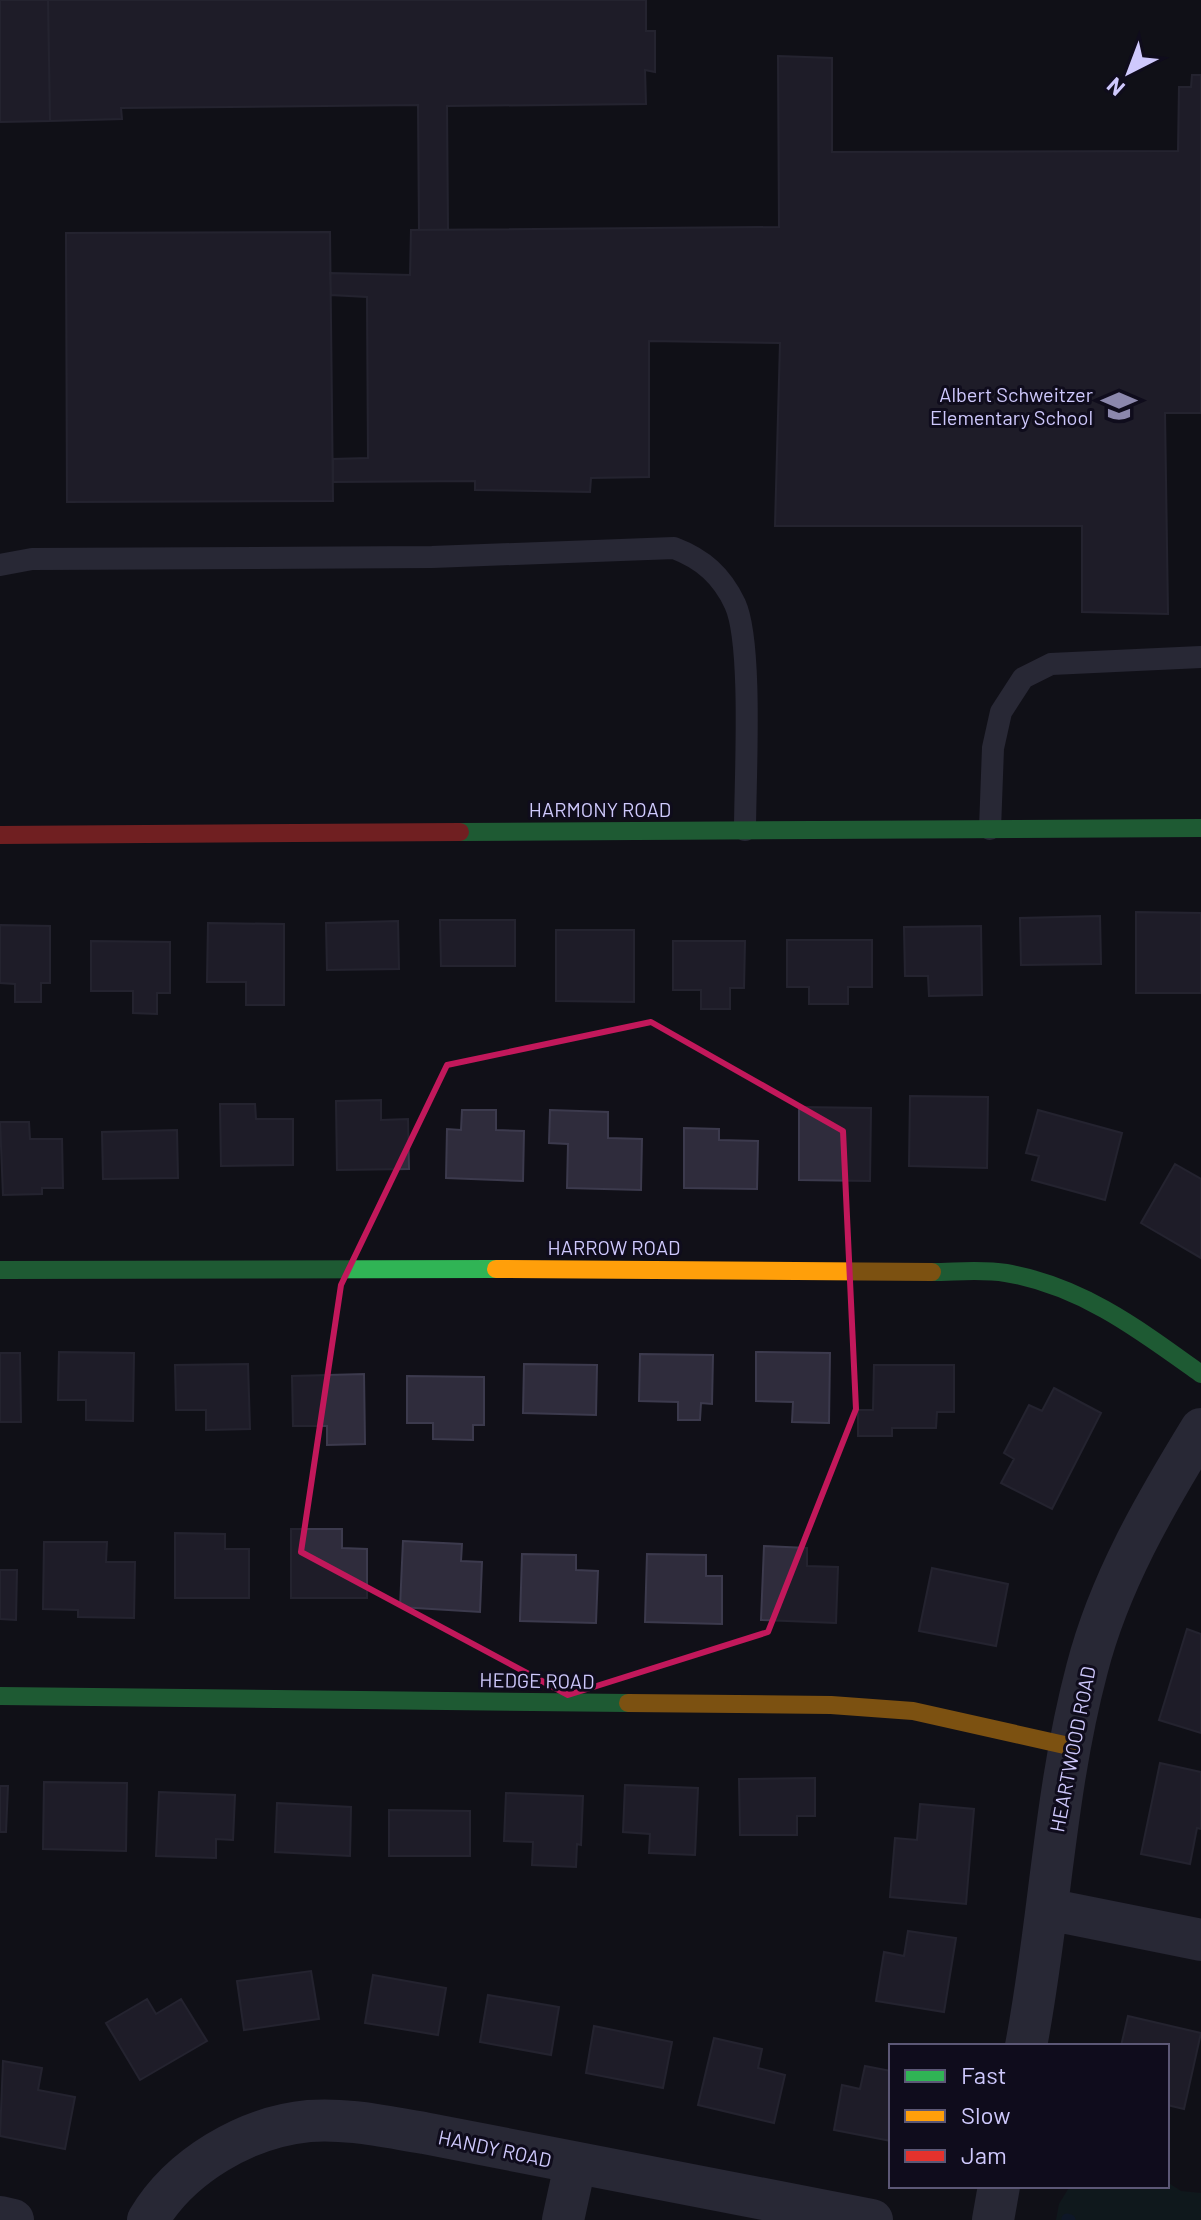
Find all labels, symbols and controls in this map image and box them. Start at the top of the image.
north arrow [1089,32,1169,112]
text: N [1101,73,1129,102]
place label: Albert Schweitzer Elementary School [930,382,1093,429]
school or university icon: Albert Schweitzer Elementary School [1100,387,1138,425]
street label: HARMONY ROAD [529,797,671,821]
street label: HARROW ROAD [548,1235,680,1259]
street label: HEARTWOOD ROAD [1044,1664,1100,1834]
street label: HEDGE ROAD [479,1667,595,1693]
legend [889,2044,1169,2188]
text: Fast [961,2060,1006,2089]
text: Slow [961,2100,1010,2129]
street label: HANDY ROAD [436,2124,554,2172]
text: Jam [961,2140,1007,2169]

